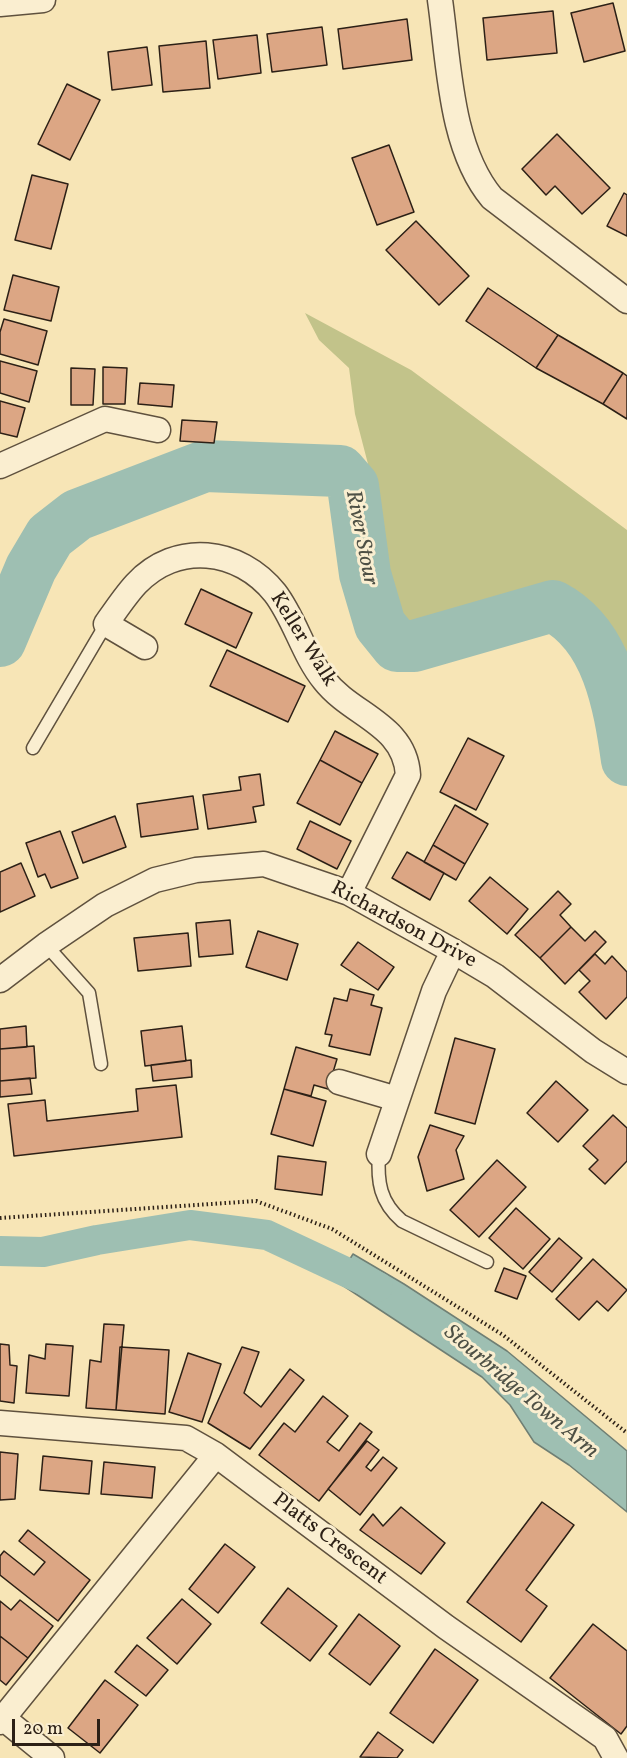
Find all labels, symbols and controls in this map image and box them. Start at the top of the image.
water label: River Stour [338,488,382,588]
street label: Keller Walk [263,588,341,692]
street label: Richardson Drive [326,877,480,975]
water label: Stourbridge Town Arm [437,1321,603,1465]
street label: Platts Crescent [267,1489,391,1591]
scale bar [15,1707,104,1745]
text: 20 m [23,1717,63,1742]

